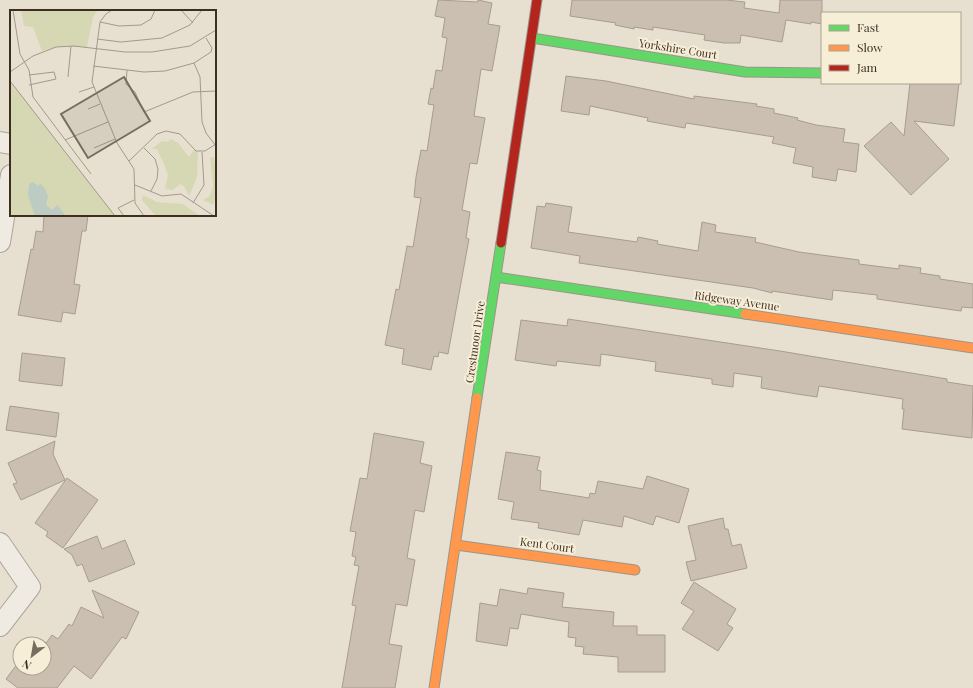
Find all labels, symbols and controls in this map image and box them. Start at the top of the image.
inset map [10,10,216,216]
legend [821,12,961,84]
text: Fast [857,19,880,35]
street label: Yorkshire Court [637,35,718,62]
text: Slow [857,39,883,55]
text: Jam [856,59,878,75]
street label: Ridgeway Avenue [694,287,781,314]
street label: Crestmoor Drive [461,299,488,384]
street label: Kent Court [519,533,575,556]
north arrow [12,636,52,676]
text: N [19,656,34,673]

